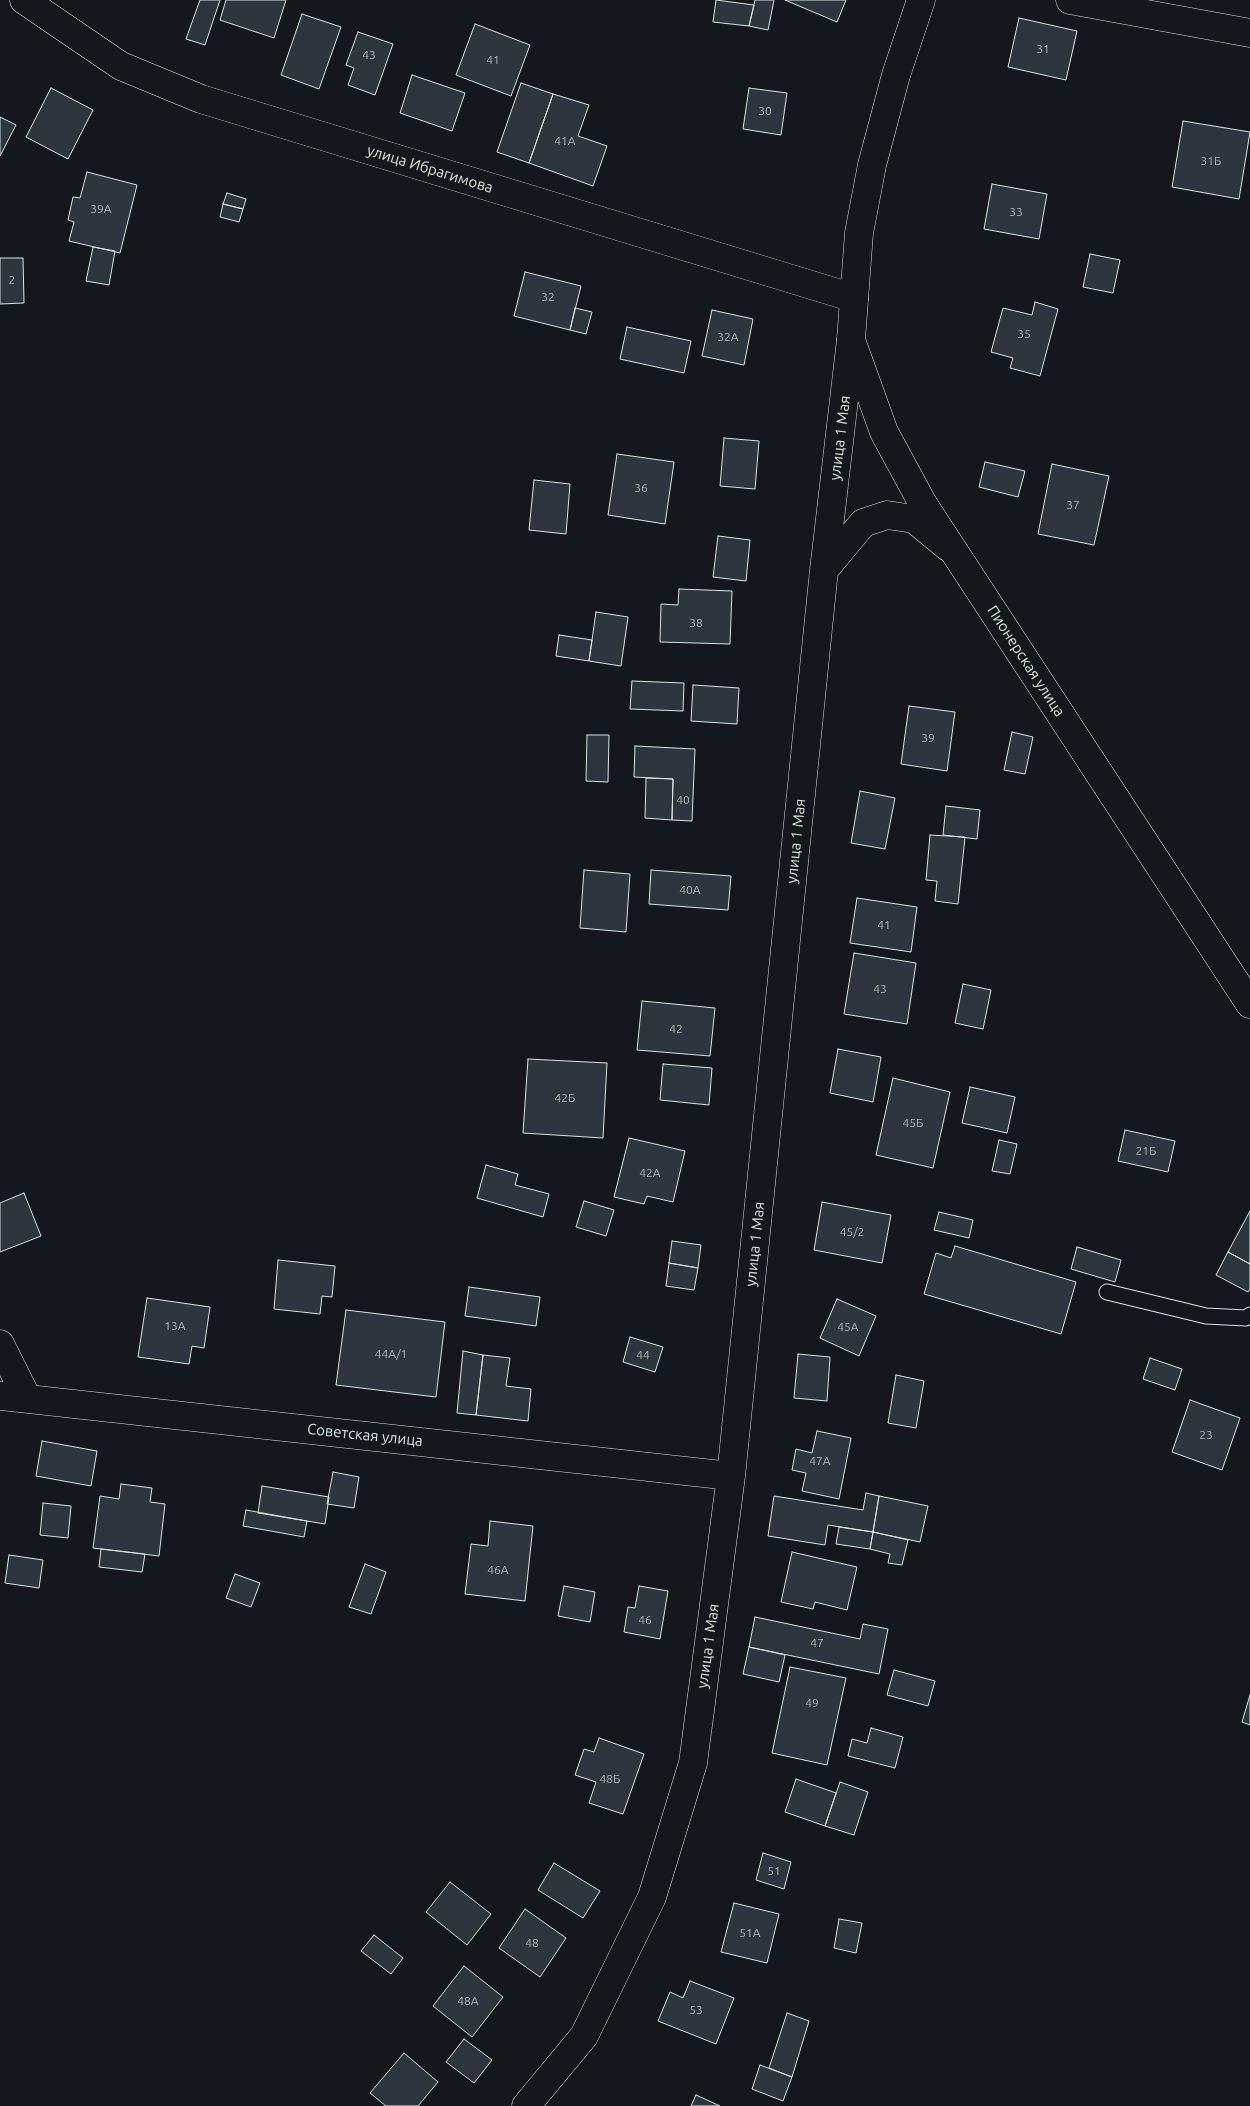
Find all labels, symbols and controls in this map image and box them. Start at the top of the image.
house number: 31 [1036,42,1050,56]
house number: 43 [362,48,376,62]
house number: 41 [486,53,500,67]
house number: 30 [758,104,772,118]
house number: 41А [554,134,576,148]
street label: улица Ибрагимова [365,141,495,197]
house number: 31Б [1201,154,1221,168]
house number: 39А [90,202,112,216]
house number: 33 [1009,205,1023,219]
house number: 2 [9,273,15,287]
house number: 32 [541,290,555,304]
house number: 35 [1017,327,1031,341]
house number: 32А [717,330,739,344]
street label: улица 1 Мая [826,395,854,481]
house number: 36 [634,481,648,495]
house number: 37 [1066,498,1080,512]
street label: Пионерская улица [983,602,1069,720]
house number: 38 [689,616,703,630]
house number: 39 [921,731,935,745]
house number: 40 [676,793,690,807]
street label: улица 1 Мая [783,798,809,884]
house number: 40А [679,883,701,897]
house number: 41 [877,918,891,932]
house number: 43 [873,982,887,996]
house number: 42 [669,1022,683,1036]
house number: 42Б [555,1091,575,1105]
house number: 45Б [903,1116,923,1130]
house number: 21Б [1136,1144,1156,1158]
house number: 42А [639,1166,661,1180]
street label: улица 1 Мая [742,1201,768,1287]
house number: 45/2 [840,1225,864,1239]
house number: 13А [164,1319,186,1333]
house number: 45А [837,1320,859,1334]
house number: 44А/1 [375,1347,407,1361]
house number: 44 [636,1348,650,1362]
street label: Советская улица [306,1420,424,1450]
house number: 23 [1199,1428,1213,1442]
house number: 47А [809,1454,831,1468]
house number: 46А [487,1563,509,1577]
street label: улица 1 Мая [693,1603,723,1689]
house number: 46 [638,1613,652,1627]
house number: 47 [810,1636,824,1650]
house number: 49 [805,1696,819,1710]
house number: 48Б [600,1772,620,1786]
house number: 51 [767,1864,781,1878]
house number: 51А [739,1926,761,1940]
house number: 48 [525,1936,539,1950]
house number: 48А [457,1994,479,2008]
house number: 53 [689,2003,703,2017]

